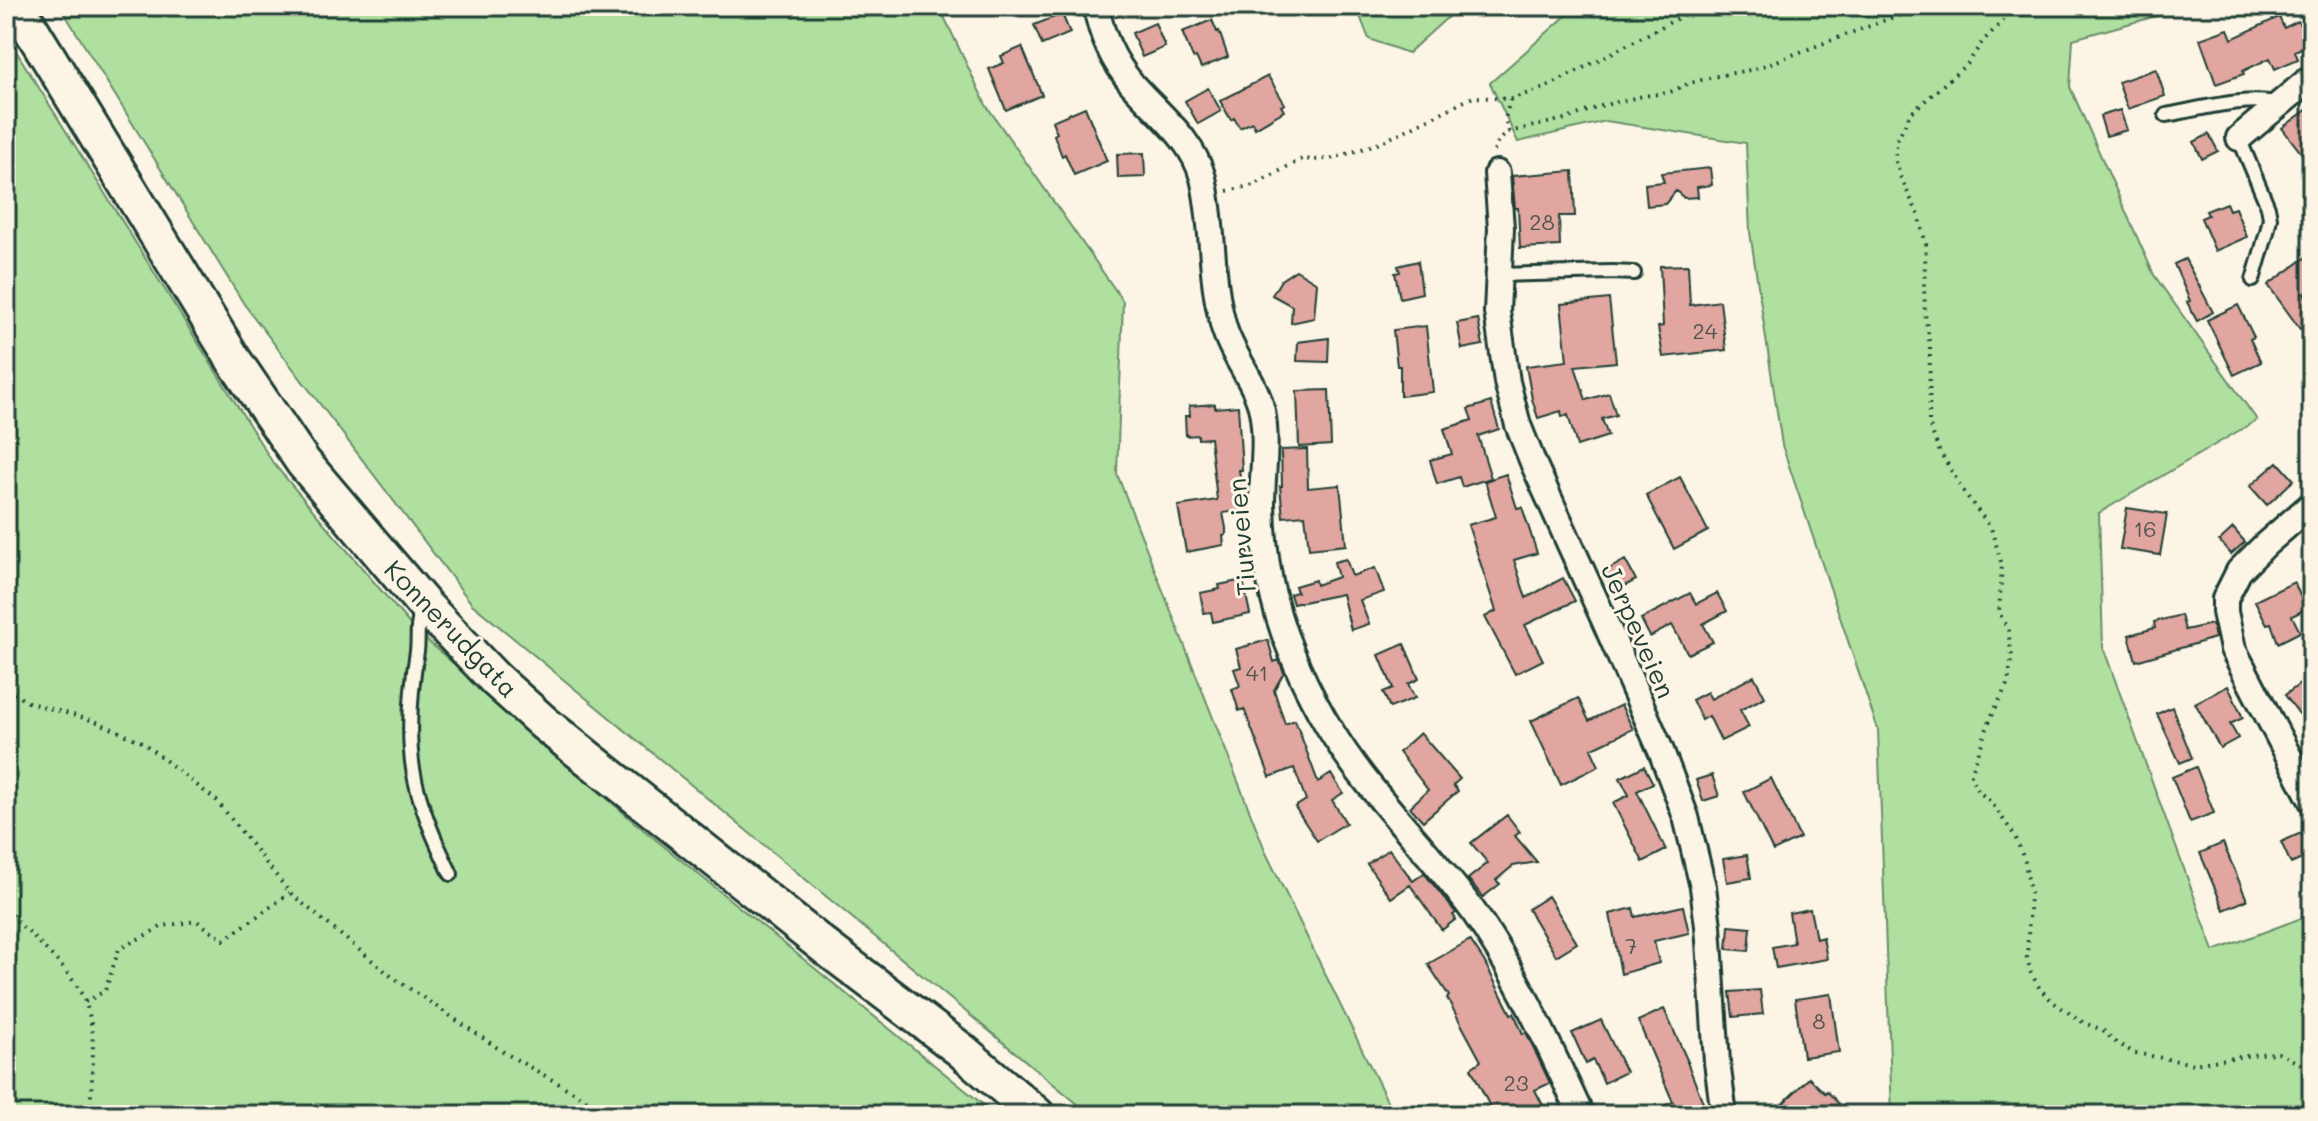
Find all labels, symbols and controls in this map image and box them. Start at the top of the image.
house number: 28 [1529,207,1555,236]
house number: 24 [1692,316,1718,345]
street label: Tiurveien [1219,477,1263,597]
house number: 16 [2133,514,2157,543]
street label: Konnerudgata [377,552,526,704]
street label: Jerpeveien [1594,558,1684,703]
house number: 41 [1246,658,1268,687]
house number: 7 [1625,931,1637,960]
house number: 8 [1812,1006,1826,1035]
house number: 23 [1503,1068,1529,1097]

